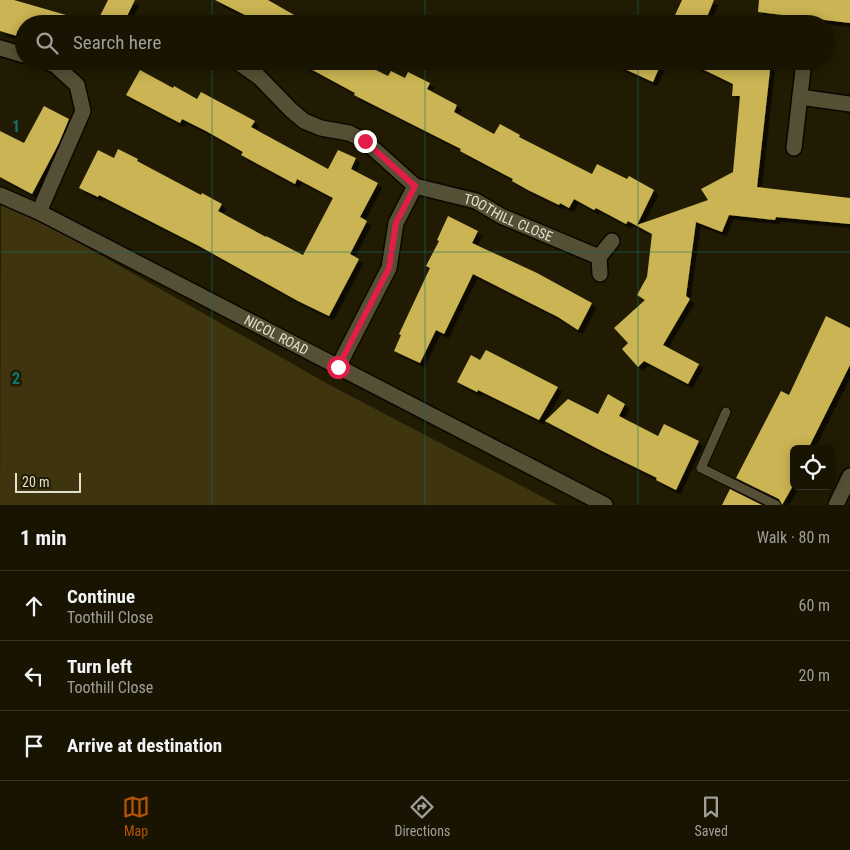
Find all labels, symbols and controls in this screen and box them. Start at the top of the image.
search box [15,15,835,70]
icon: search [33,29,61,57]
text: Search here [73,31,161,54]
text: 1 [12,117,20,136]
route end [354,130,377,153]
street label: TOOTHILL CLOSE [462,190,555,245]
street label: NICOL ROAD [242,312,311,358]
route start [327,356,350,379]
text: 2 [12,369,20,388]
map controls [790,445,835,490]
button: locate [790,445,835,490]
scale bar [15,470,81,493]
text: 20 m [22,474,50,490]
text: 1 min [20,526,67,550]
text: Walk · 80 m [757,528,830,547]
text: Continue [67,585,135,608]
icon: ahead [20,592,48,620]
text: 60 m [798,596,830,615]
text: Toothill Close [67,608,153,627]
text: Turn left [67,655,132,678]
icon: left [20,662,48,690]
text: 20 m [798,666,830,685]
text: Toothill Close [67,678,153,697]
icon: arrive [20,732,48,760]
text: Arrive at destination [67,734,222,757]
tab: Map [122,793,150,839]
tab: Directions [394,793,450,839]
tab: Saved [695,793,728,839]

